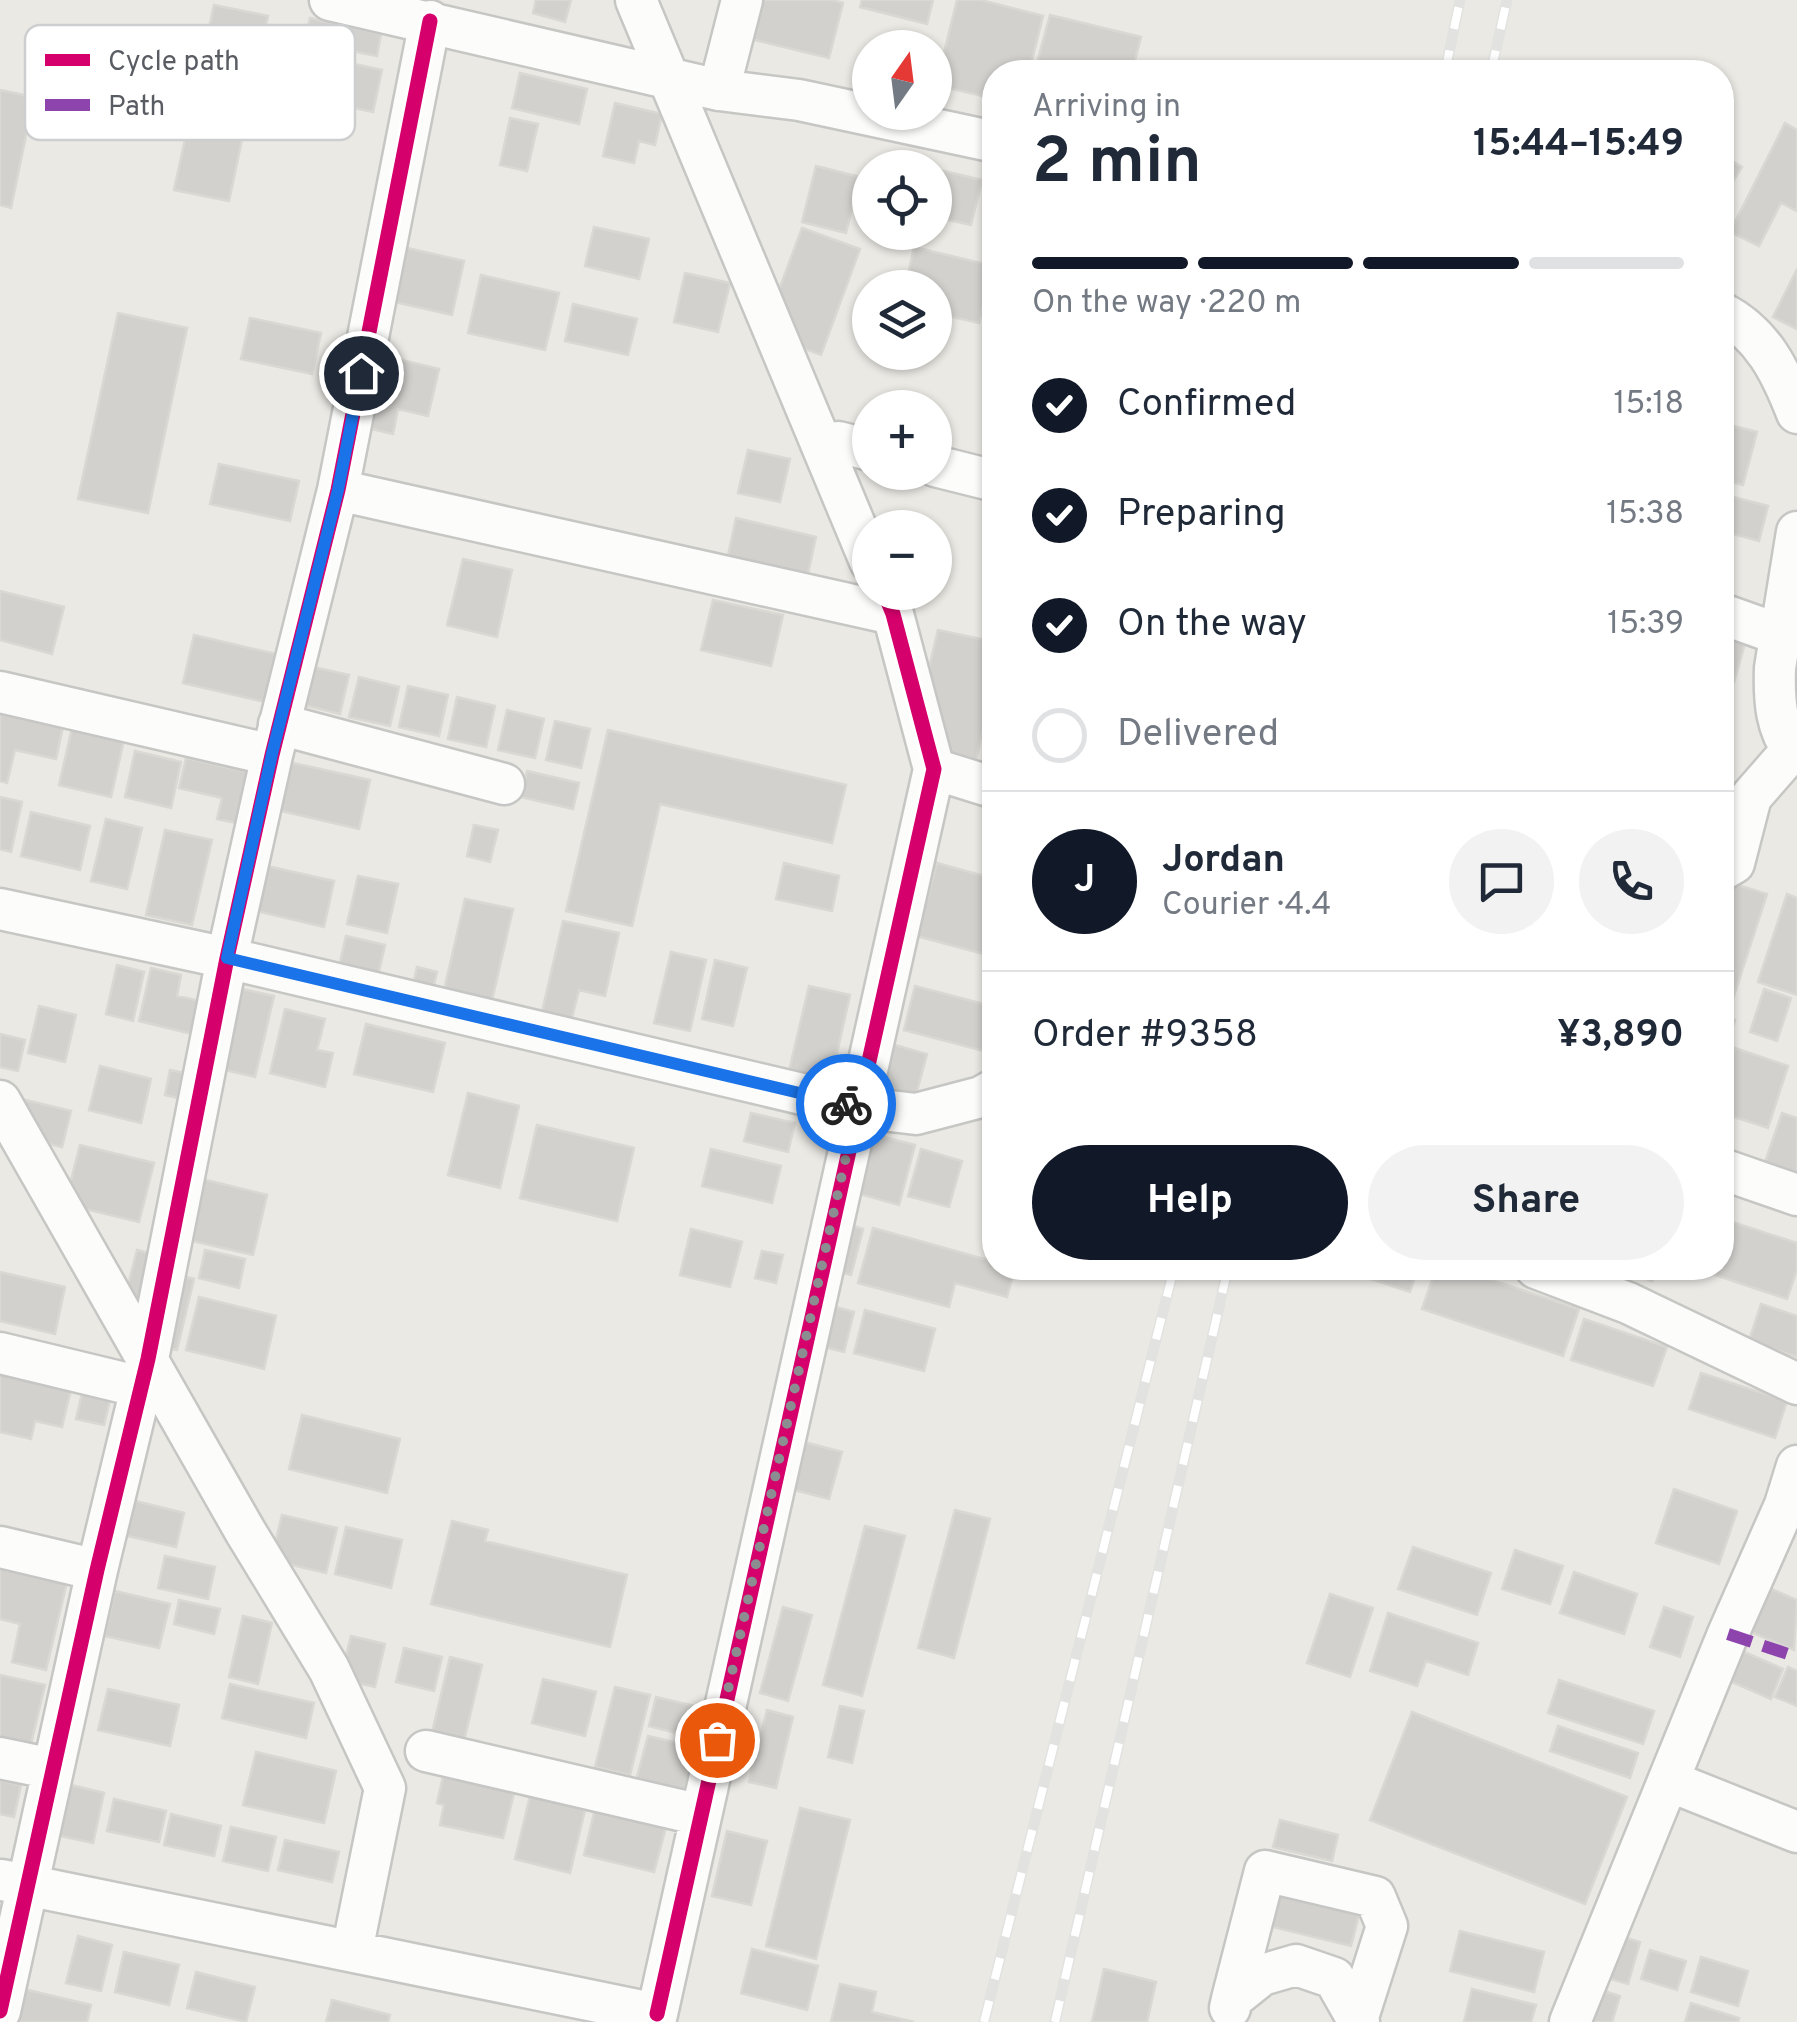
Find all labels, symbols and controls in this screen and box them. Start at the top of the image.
legend [25,25,355,140]
north arrow [852,30,952,130]
map controls [852,30,952,610]
text: Cycle path [108,45,240,81]
text: Arriving in [1032,88,1181,128]
text: Path [108,90,165,126]
text: 15:44–15:49 [1473,121,1684,170]
text: 2 min [1032,124,1202,206]
button: locate [852,150,952,250]
button: layers [852,270,952,370]
text: On the way · 220 m [1032,284,1301,324]
pin [319,331,404,416]
icon: home [334,346,389,401]
icon: check [1032,378,1087,433]
text: Confirmed [1117,381,1296,430]
text: 15:18 [1614,385,1684,425]
button: + [852,390,952,490]
icon: check [1032,488,1087,543]
text: Preparing [1117,491,1286,540]
text: 15:38 [1606,495,1684,535]
button: − [852,510,952,610]
icon: check [1032,598,1087,653]
text: On the way [1117,601,1307,650]
text: 15:39 [1607,605,1684,645]
text: Delivered [1117,711,1279,760]
button: chat [1449,829,1554,934]
button: phone [1579,829,1684,934]
text: Jordan [1162,837,1285,886]
text: J [1074,857,1095,906]
text: Courier · 4.4 [1162,886,1331,926]
text: Order #9358 [1032,1012,1258,1061]
text: ¥3,890 [1557,1012,1684,1061]
courier [796,1054,896,1154]
icon: bike [819,1077,874,1132]
button: Help [1032,1145,1348,1260]
button: Share [1368,1145,1684,1260]
pin [675,1698,760,1783]
icon: bag [690,1713,745,1768]

